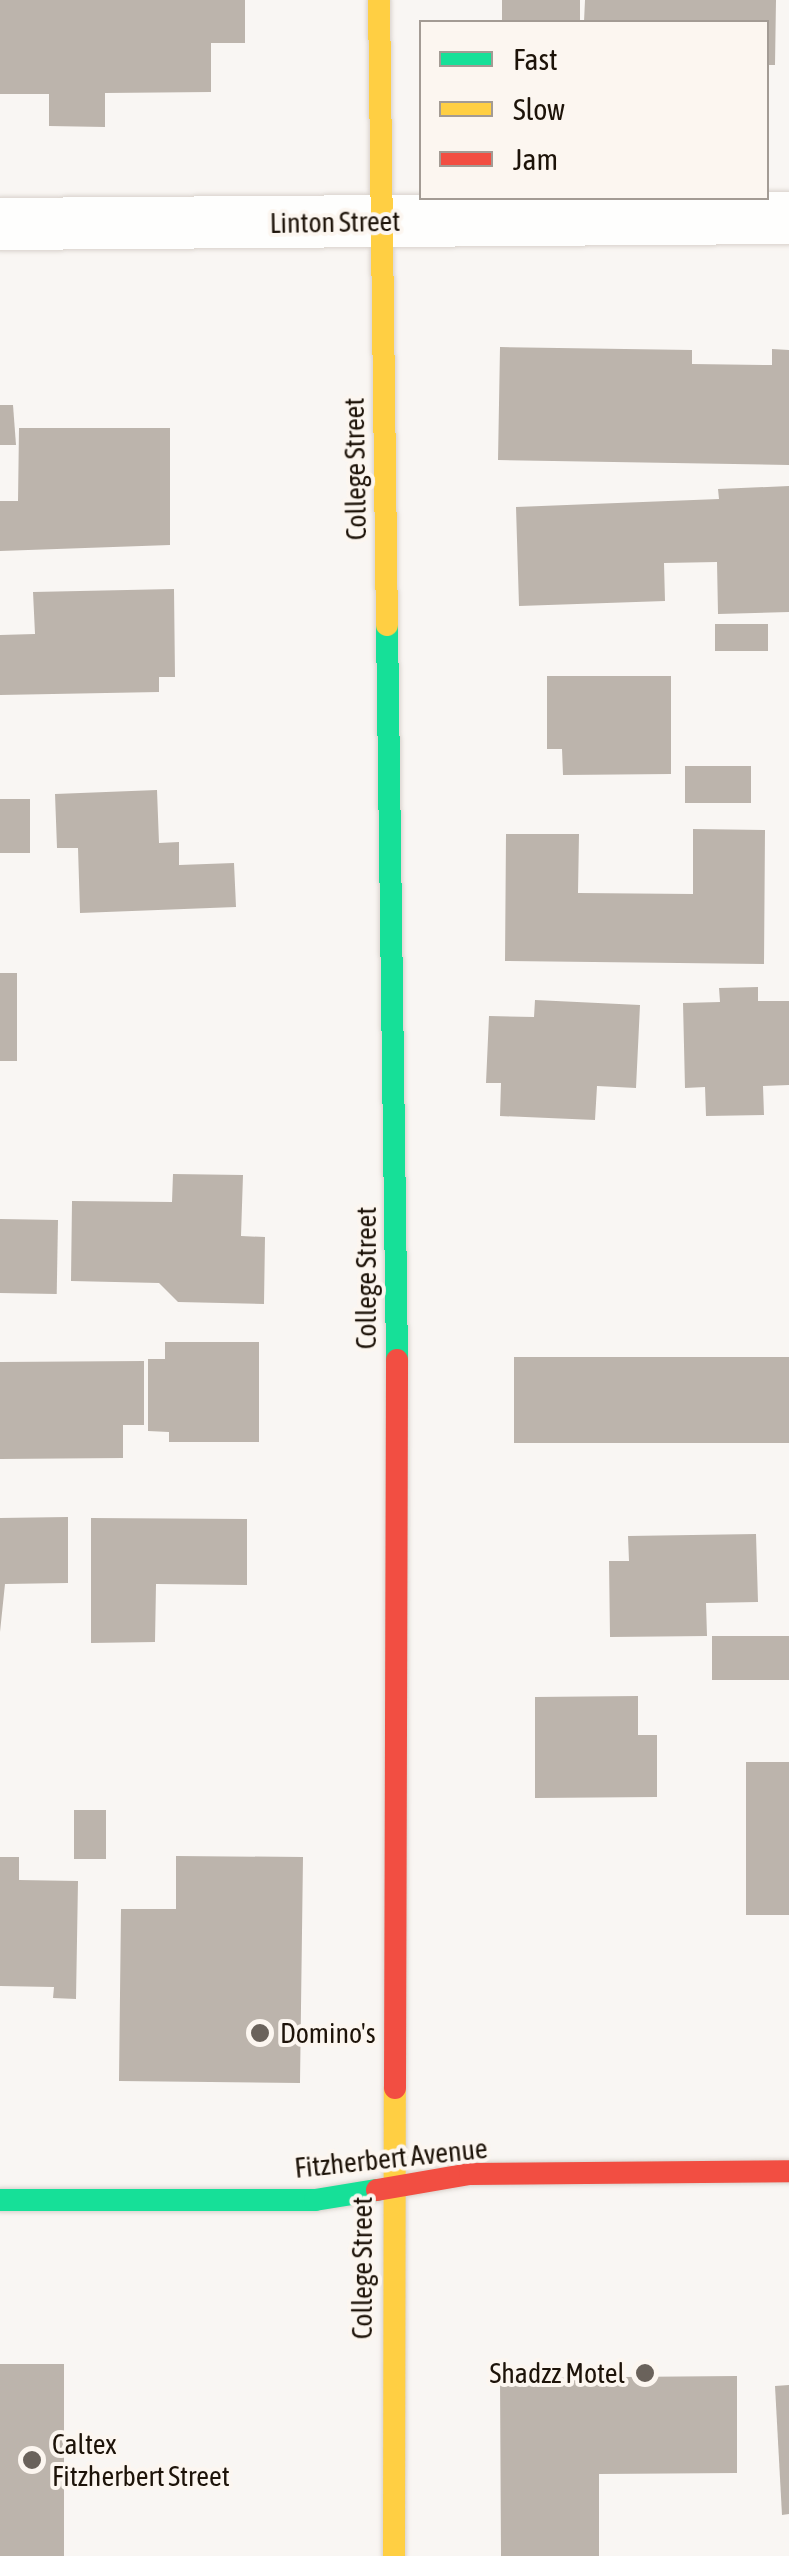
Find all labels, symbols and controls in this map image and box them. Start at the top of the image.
legend [419,20,769,200]
text: Fast [513,42,558,76]
text: Slow [513,92,565,126]
text: Jam [513,142,558,176]
street label: Linton Street [269,204,401,240]
street label: College Street [337,397,373,541]
street label: College Street [349,1207,383,1349]
place label: Domino's [280,2016,376,2050]
marker: Domino's [249,2022,271,2044]
street label: Fitzherbert Avenue [293,2131,489,2185]
street label: College Street [345,2197,379,2339]
place label: Shadzz Motel [490,2356,625,2390]
marker: Shadzz Motel [634,2362,656,2384]
place label: Caltex Fitzherbert Street [52,2427,230,2493]
marker: Caltex Fitzherbert Street [21,2449,43,2471]

